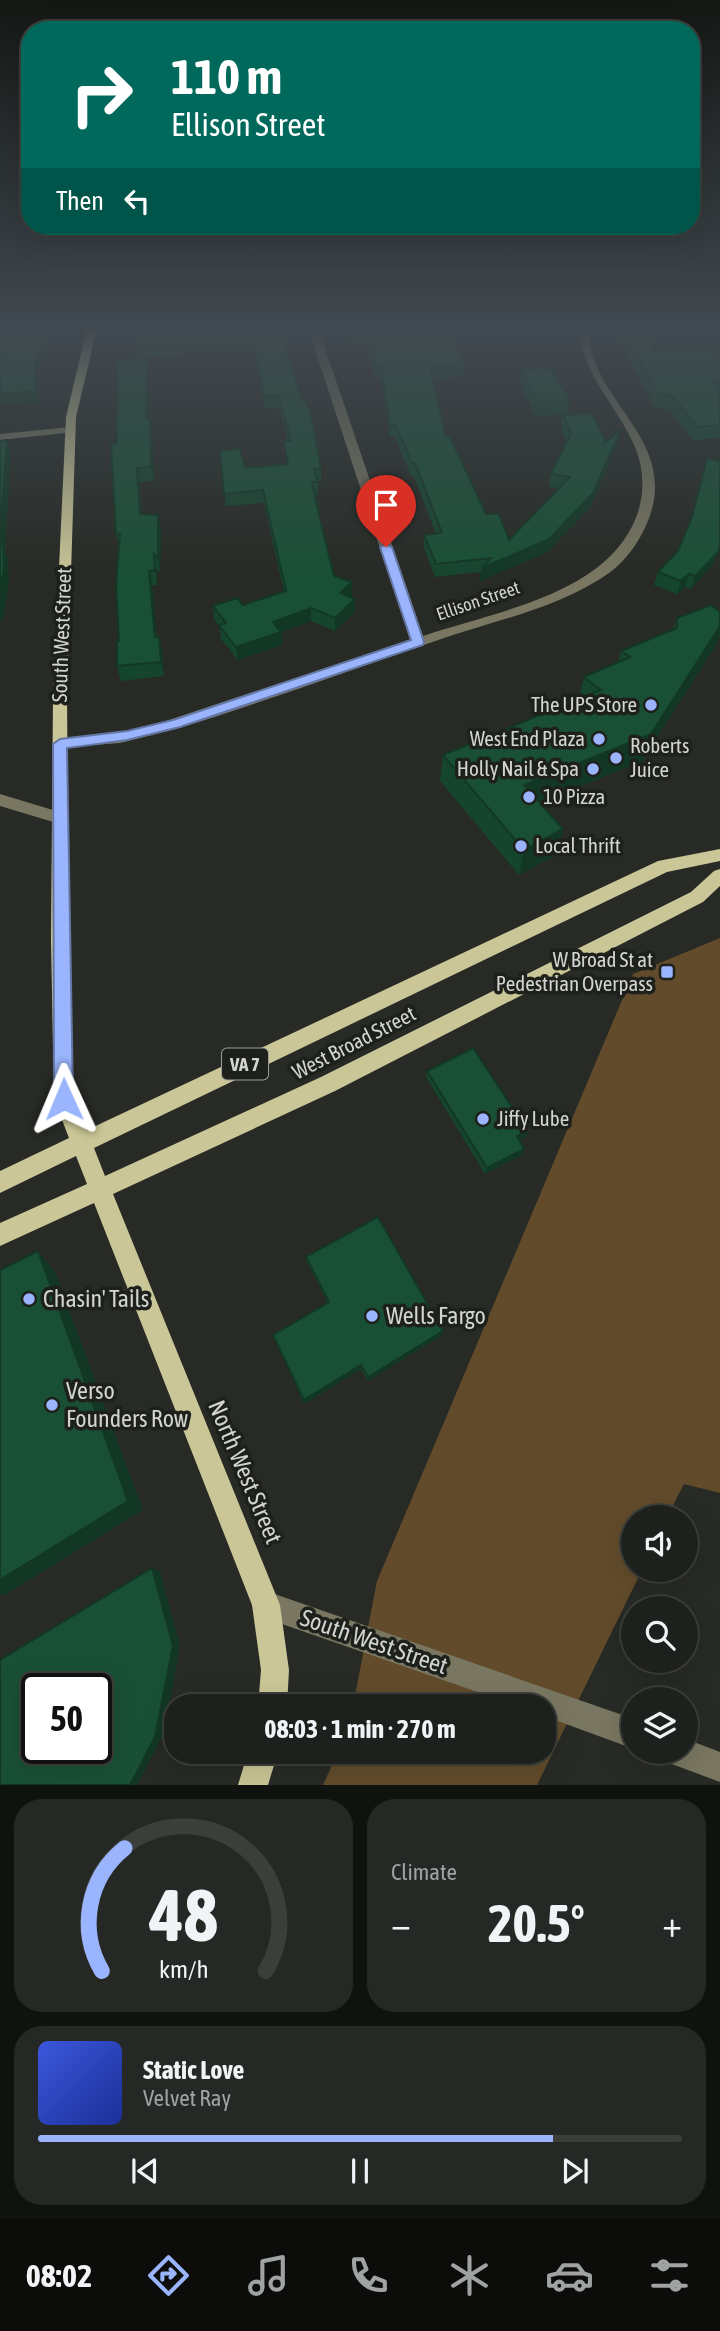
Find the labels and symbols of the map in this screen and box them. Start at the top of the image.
pin [356,475,416,547]
street label: South West Street [47,567,75,703]
street label: Ellison Street [433,576,522,625]
place label: The UPS Store [531,692,637,716]
marker: The UPS Store [643,697,659,713]
place label: West End Plaza [470,726,585,750]
marker: West End Plaza [591,731,607,747]
place label: Roberts Juice [630,733,689,781]
marker: Roberts Juice [608,750,624,766]
place label: Holly Nail & Spa [457,756,579,780]
marker: Holly Nail & Spa [585,761,601,777]
place label: 10 Pizza [543,784,605,808]
marker: 10 Pizza [521,789,537,805]
place label: Local Thrift [535,833,621,857]
marker: Local Thrift [513,838,529,854]
place label: W Broad St at Pedestrian Overpass [496,947,653,995]
marker: W Broad St at Pedestrian Overpass [659,964,675,980]
street label: West Broad Street [288,1001,419,1083]
road number: VA 7 [222,1048,268,1080]
position arrow [27,1062,101,1136]
place label: Jiffy Lube [497,1106,569,1130]
marker: Jiffy Lube [475,1111,491,1127]
place label: Chasin' Tails [43,1285,149,1312]
marker: Chasin' Tails [21,1291,37,1307]
place label: Wells Fargo [386,1302,486,1329]
marker: Wells Fargo [364,1308,380,1324]
place label: Verso Founders Row [66,1377,188,1432]
street label: North West Street [203,1396,288,1548]
marker: Verso Founders Row [44,1397,60,1413]
street label: South West Street [297,1604,451,1679]
speed limit sign: 50 [21,1673,112,1764]

